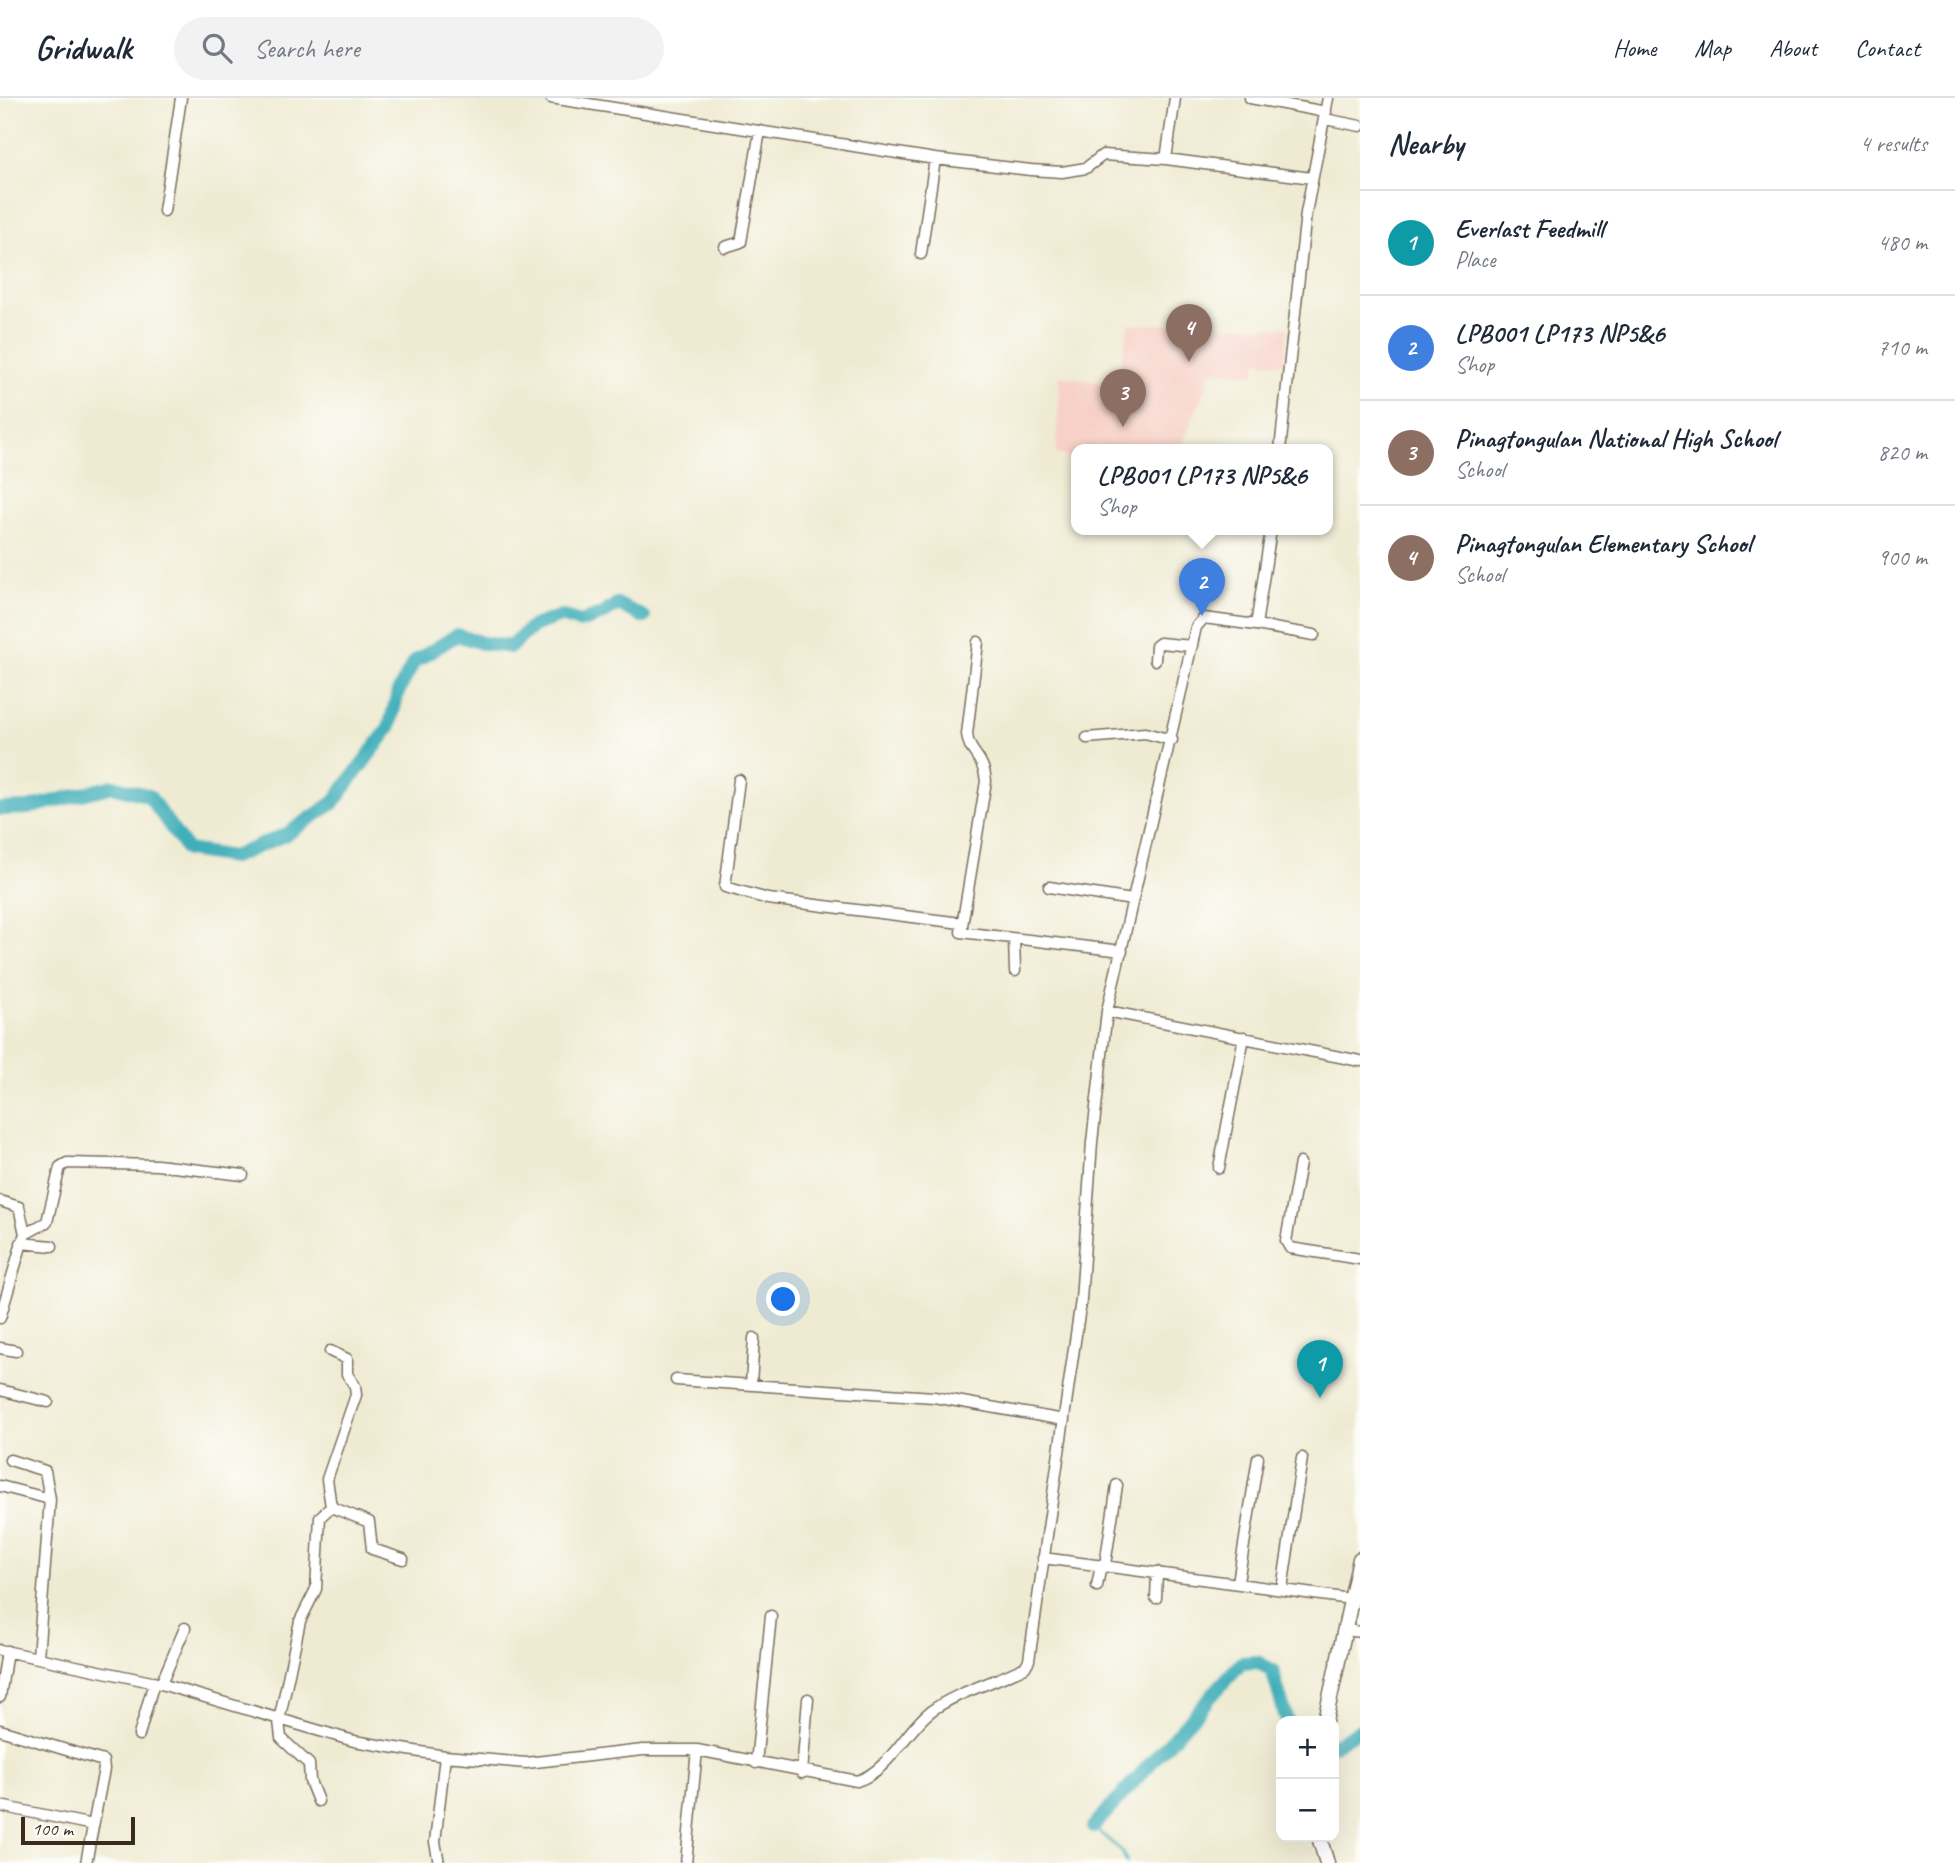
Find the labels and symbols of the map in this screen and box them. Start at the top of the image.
pin: 4 [1166,304,1212,362]
pin: 3 [1100,369,1146,427]
pin: 2 [1179,558,1225,616]
your location [766,1282,800,1316]
pin: 1 [1297,1340,1343,1398]
scale bar [21,1814,135,1846]

